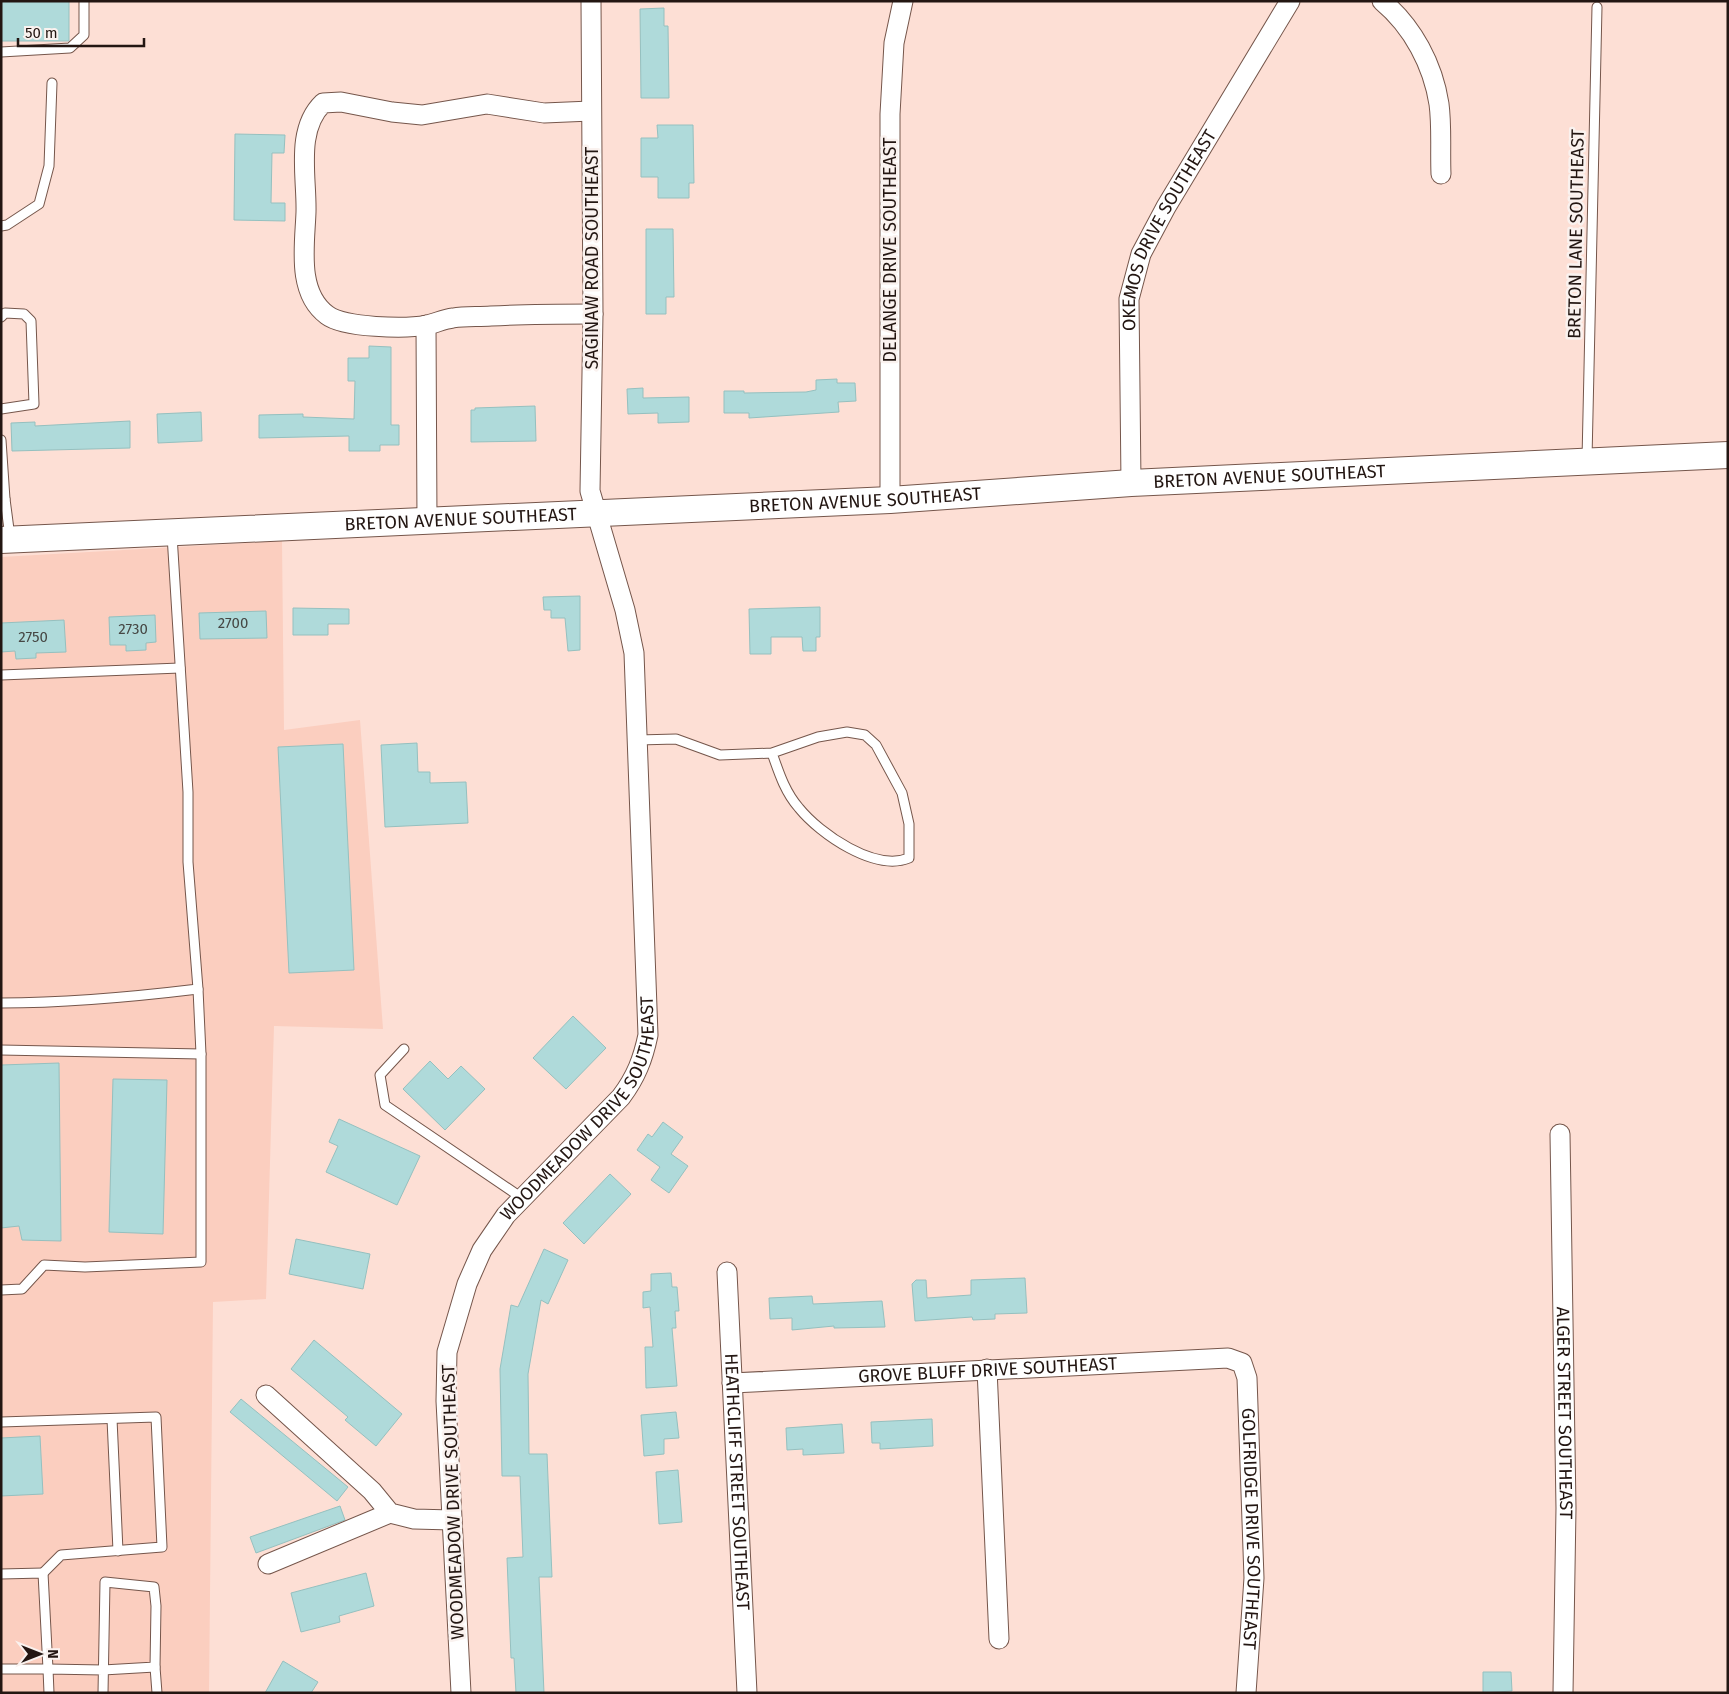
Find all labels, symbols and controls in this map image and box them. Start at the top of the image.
scale bar [18,15,144,47]
text: 50 m [25,24,58,42]
street label: OKEMOS DRIVE SOUTHEAST [1118,125,1221,331]
street label: BRETON LANE SOUTHEAST [1563,128,1589,339]
street label: DELANGE DRIVE SOUTHEAST [879,137,901,363]
street label: SAGINAW ROAD SOUTHEAST [581,146,603,369]
street label: BRETON AVENUE SOUTHEAST [1153,460,1387,493]
street label: BRETON AVENUE SOUTHEAST [748,483,983,517]
street label: BRETON AVENUE SOUTHEAST [344,503,578,536]
house number: 2700 [218,614,248,632]
house number: 2730 [118,620,148,638]
house number: 2750 [18,628,48,646]
street label: WOODMEADOW DRIVE SOUTHEAST [496,995,659,1225]
street label: ALGER STREET SOUTHEAST [1552,1306,1577,1520]
street label: HEATHCLIFF STREET SOUTHEAST [720,1353,754,1611]
street label: GROVE BLUFF DRIVE SOUTHEAST [858,1353,1118,1388]
street label: WOODMEADOW DRIVE SOUTHEAST [437,1363,469,1640]
street label: GOLFRIDGE DRIVE SOUTHEAST [1237,1407,1265,1651]
north arrow [15,1629,65,1679]
text: N [44,1649,61,1659]

